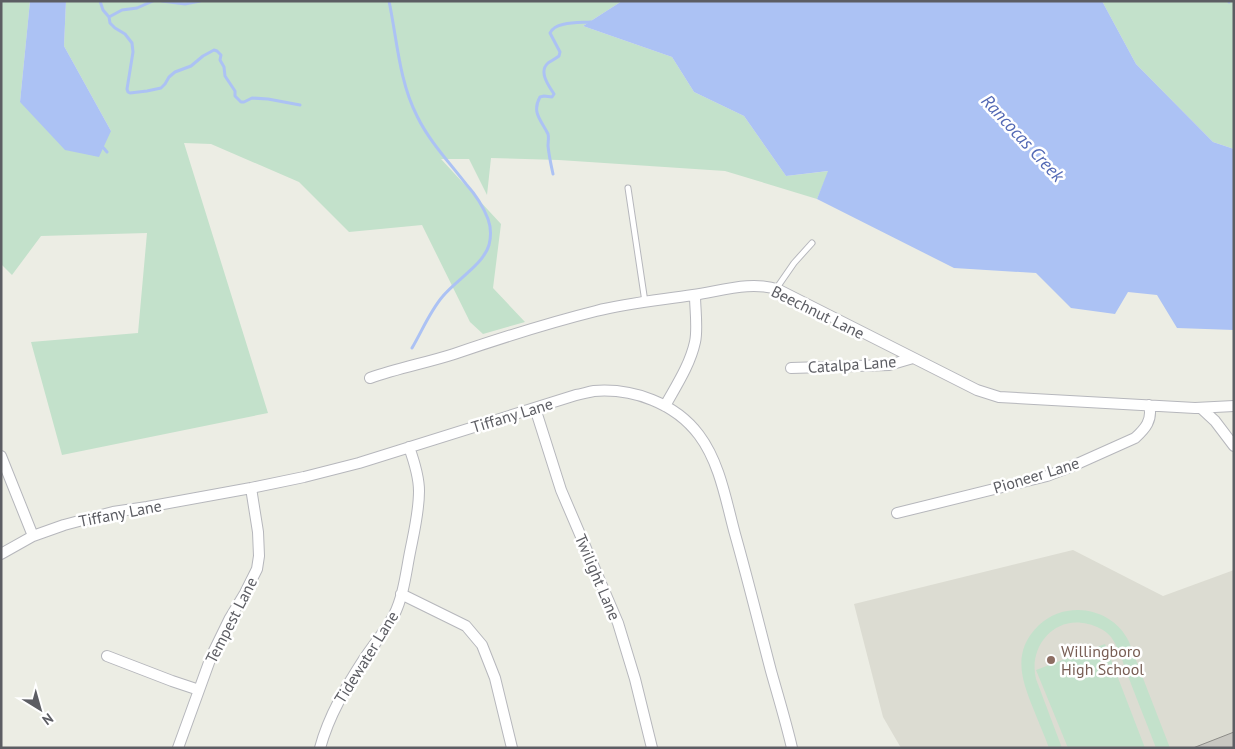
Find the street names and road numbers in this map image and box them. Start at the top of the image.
street label: Beechnut Lane [768,281,868,343]
street label: Catalpa Lane [807,351,897,377]
street label: Tiffany Lane [469,393,555,437]
street label: Pioneer Lane [990,452,1082,498]
street label: Tiffany Lane [77,495,163,531]
street label: Twilight Lane [571,531,625,623]
street label: Tempest Lane [201,574,261,666]
street label: Tidewater Lane [330,607,402,707]

